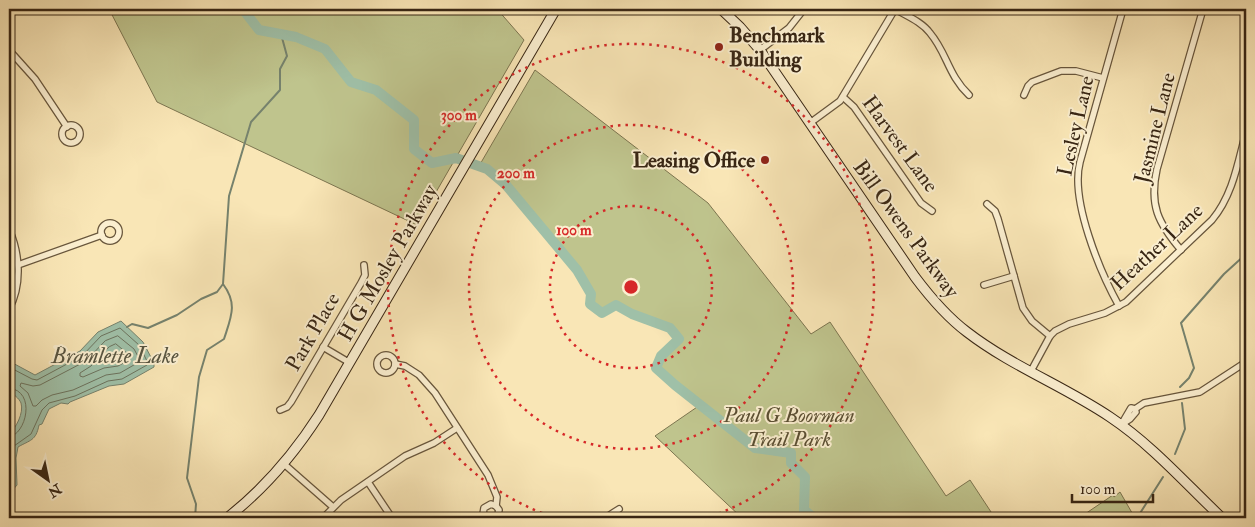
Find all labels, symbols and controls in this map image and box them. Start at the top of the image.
place label: Benchmark Building [729,22,825,73]
marker: Benchmark Building [713,41,725,53]
street label: Jasmine Lane [1128,70,1182,187]
street label: Lesley Lane [1051,73,1101,179]
street label: Harvest Lane [856,90,944,198]
text: 300 m [441,106,477,125]
place label: Leasing Office [633,147,755,174]
marker: Leasing Office [759,154,771,166]
street label: Bill Owens Parkway [847,155,966,304]
text: 200 m [497,164,535,183]
street label: H G Mosley Parkway [332,179,444,346]
street label: Heather Lane [1105,197,1209,297]
text: 100 m [556,221,592,240]
centre of rings [622,278,640,296]
street label: Park Place [280,288,346,376]
water label: Bramlette Lake [51,342,179,370]
park label: Paul G Boorman Trail Park [722,402,855,453]
north arrow [22,454,72,504]
scale bar [1072,472,1154,504]
text: N [45,479,66,501]
text: 100 m [1080,480,1116,499]

